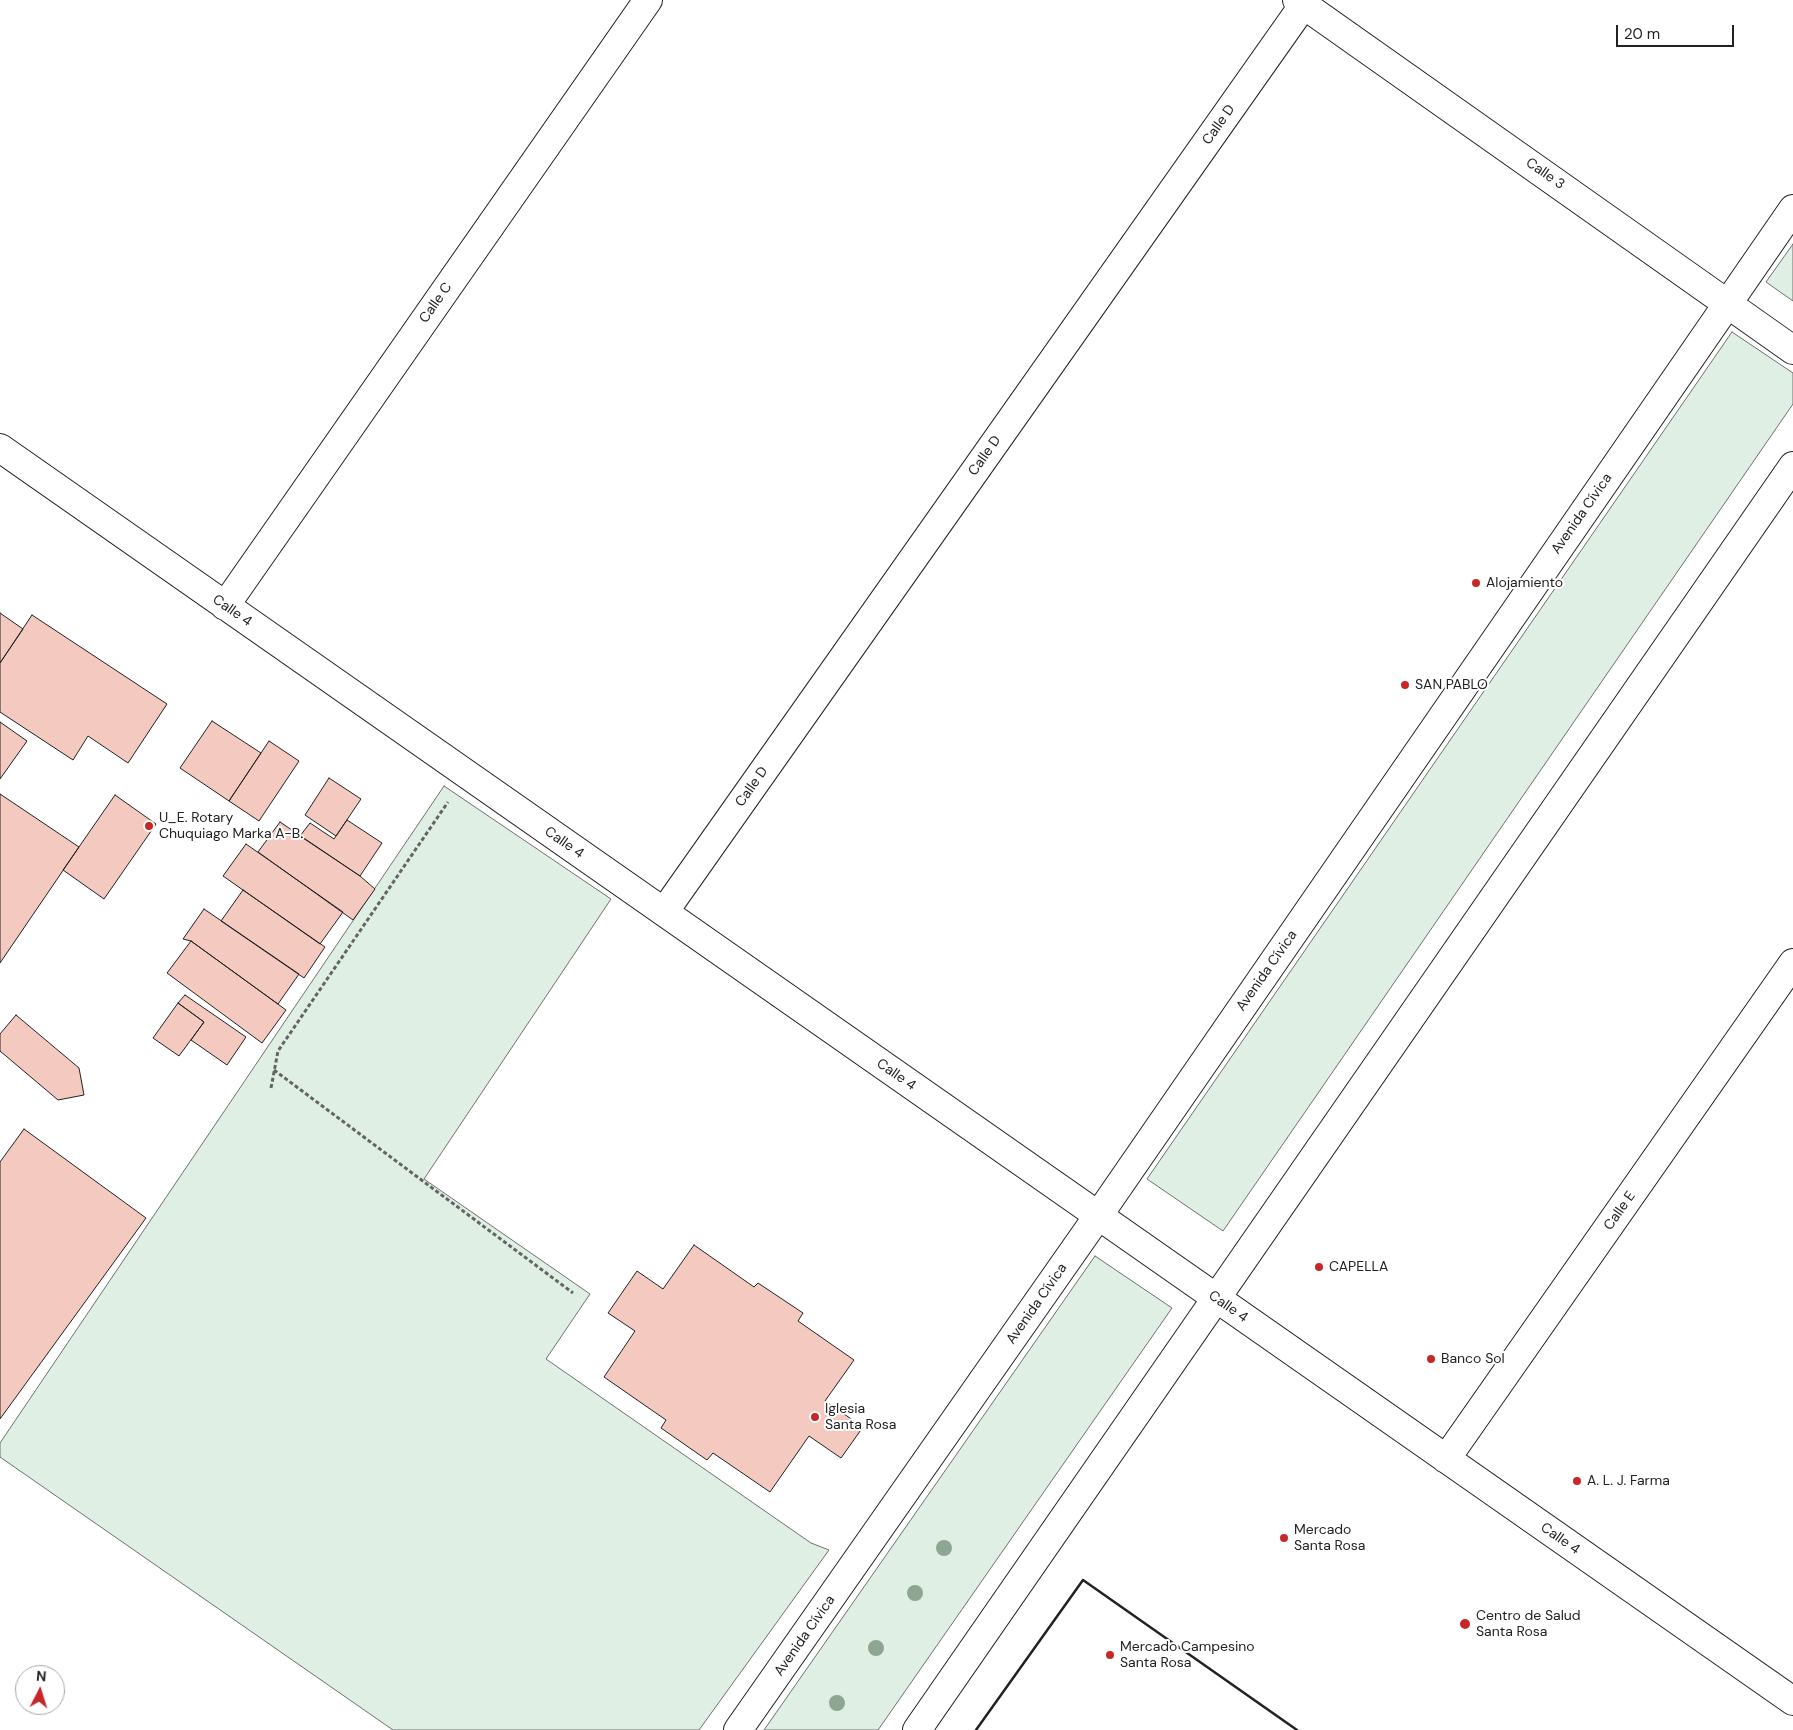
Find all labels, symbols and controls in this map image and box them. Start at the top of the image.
scale bar [1618,15,1736,47]
text: 20 m [1624,24,1660,44]
street label: Calle D [1199,102,1239,148]
street label: Calle 3 [1522,155,1568,193]
street label: Calle C [416,280,456,326]
street label: Calle D [965,433,1005,479]
street label: Avenida Cívica [1548,470,1616,558]
place label: Alojamiento [1486,575,1563,591]
marker: Alojamiento [1470,577,1482,589]
street label: Calle 4 [209,591,255,631]
place label: SAN PABLO [1415,677,1488,693]
marker: SAN PABLO [1399,679,1411,691]
street label: Calle D [732,764,772,810]
place label: U_E. Rotary Chuquiago Marka A-B. [159,810,303,842]
marker: U_E. Rotary Chuquiago Marka A-B. [143,820,155,832]
street label: Calle 4 [541,823,587,863]
street label: Avenida Cívica [1233,927,1301,1015]
street label: Calle 4 [873,1055,919,1095]
street label: Calle E [1601,1188,1639,1234]
place label: CAPELLA [1329,1259,1388,1275]
street label: Avenida Cívica [1003,1260,1071,1348]
marker: CAPELLA [1313,1261,1325,1273]
street label: Calle 4 [1205,1287,1251,1327]
place label: Banco Sol [1441,1351,1505,1367]
marker: Banco Sol [1425,1353,1437,1365]
place label: Iglesia Santa Rosa [825,1401,896,1434]
marker: Iglesia Santa Rosa [809,1411,821,1423]
place label: A. L. J. Farma [1587,1473,1670,1489]
marker: A. L. J. Farma [1571,1475,1583,1487]
street label: Calle 4 [1537,1519,1583,1559]
place label: Mercado Santa Rosa [1294,1522,1365,1554]
marker: Mercado Santa Rosa [1278,1532,1290,1544]
street label: Avenida Cívica [771,1592,839,1680]
place label: Centro de Salud Santa Rosa [1476,1608,1581,1640]
marker: Centro de Salud Santa Rosa [1458,1617,1472,1631]
place label: Mercado Campesino Santa Rosa [1120,1639,1255,1671]
marker: Mercado Campesino Santa Rosa [1104,1649,1116,1661]
north arrow [15,1665,65,1715]
text: N [35,1667,47,1685]

